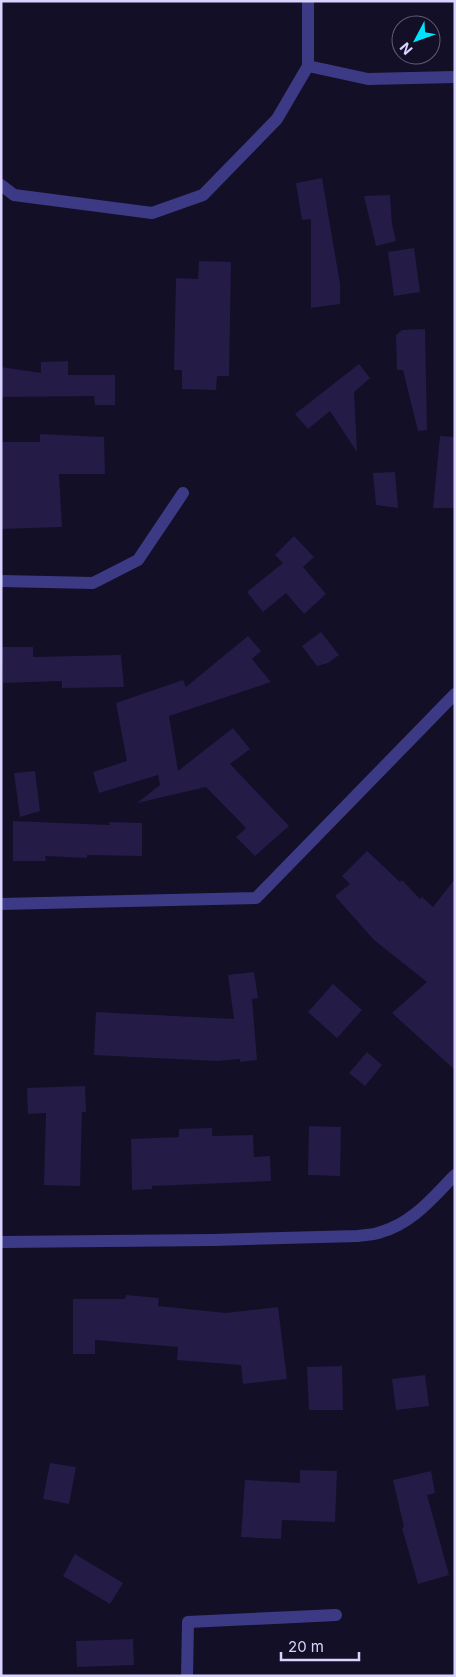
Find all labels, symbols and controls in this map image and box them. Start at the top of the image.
north arrow [391,15,441,65]
text: N [396,39,416,58]
scale bar [281,1630,358,1662]
text: 20 m [288,1637,324,1656]

